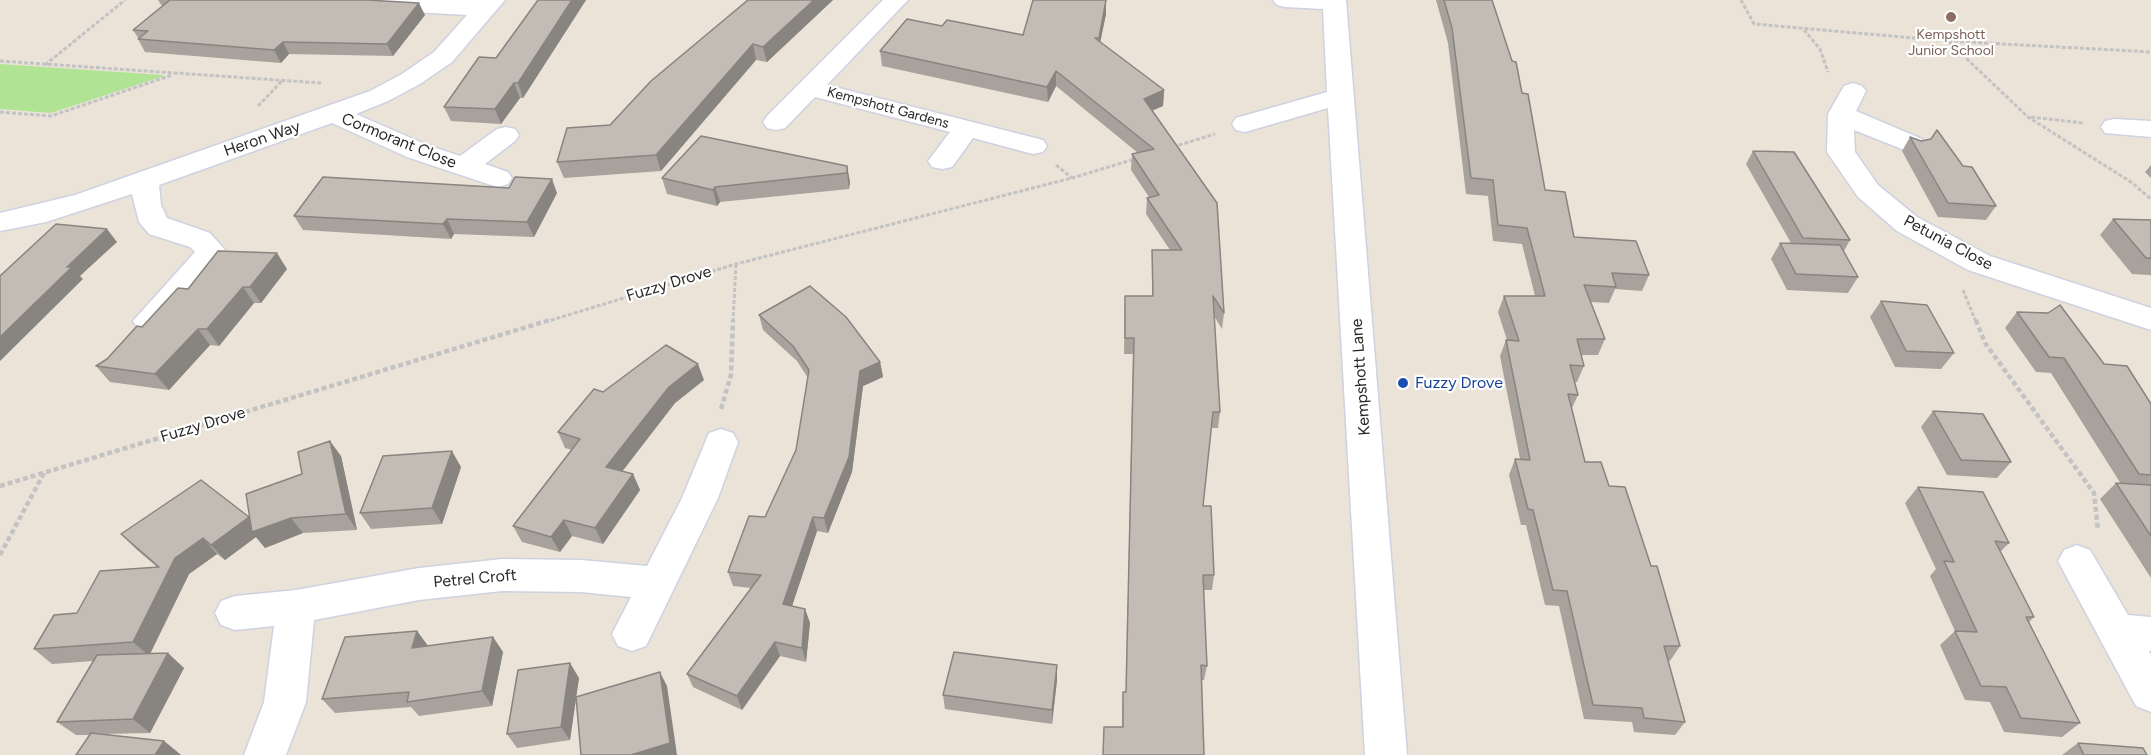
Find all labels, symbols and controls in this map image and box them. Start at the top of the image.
marker: Kempshott Junior School [1944,10,1958,24]
place label: Kempshott Junior School [1908,27,1994,60]
street label: Kempshott Gardens [825,84,951,132]
street label: Cormorant Close [339,109,459,173]
street label: Heron Way [221,117,303,161]
street label: Petunia Close [1900,211,1996,275]
street label: Fuzzy Drove [624,262,714,306]
street label: Kempshott Lane [1347,318,1375,436]
place label: Fuzzy Drove [1415,373,1503,393]
marker: Fuzzy Drove [1396,376,1410,390]
street label: Fuzzy Drove [158,403,248,447]
street label: Petrel Croft [432,566,518,592]

